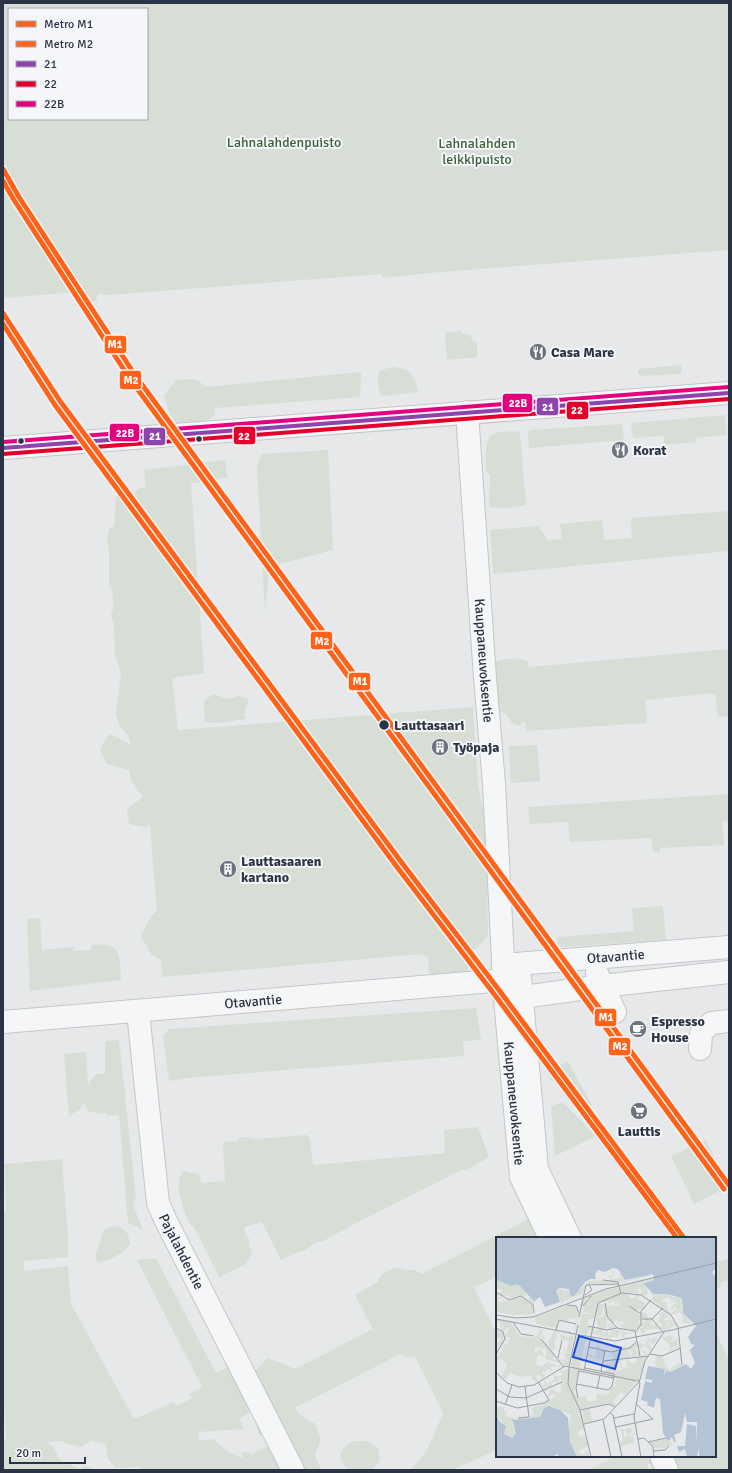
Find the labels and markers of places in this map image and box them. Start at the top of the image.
restaurant icon: Casa Mare [528,342,548,362]
place label: Casa Mare [551,344,614,361]
unlabelled marker [194,434,204,444]
unlabelled marker [16,436,26,446]
restaurant icon: Korat [610,440,630,460]
place label: Korat [633,442,667,459]
place label: Lauttasaari [394,717,464,734]
marker: Lauttasaari [377,718,391,732]
building icon: Työpaja [430,737,450,757]
place label: Työpaja [453,739,499,756]
place label: Lauttasaaren kartano [241,853,322,886]
building icon: Lauttasaaren kartano [218,859,238,879]
place label: Espresso House [651,1013,705,1046]
cafe icon: Espresso House [628,1019,648,1039]
supermarket icon: Lauttis [629,1101,649,1121]
place label: Lauttis [617,1123,661,1140]

